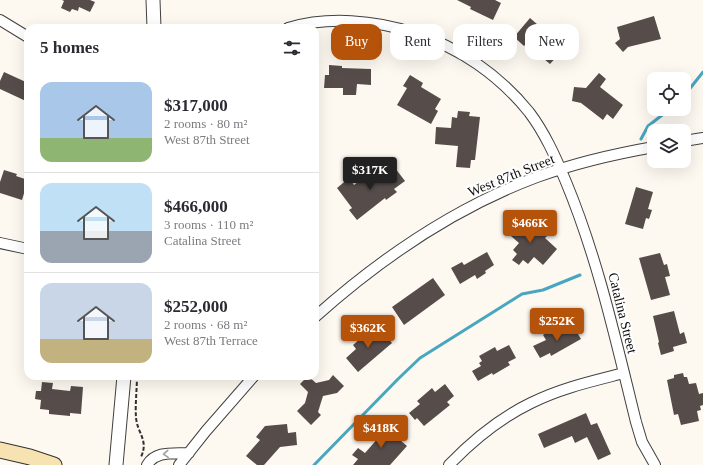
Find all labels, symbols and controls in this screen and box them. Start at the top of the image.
chip: Buy [331,24,382,60]
chip: Rent [390,24,445,60]
chip: Filters [453,24,517,60]
chip: New [525,24,579,60]
icon: filters [281,37,303,59]
text: 5 homes [40,38,99,57]
map controls [647,72,691,168]
button: locate [647,72,691,116]
text: $317,000 [164,96,228,115]
icon: home [72,98,120,146]
text: 2 rooms · 80 m² [164,116,247,131]
button: layers [647,124,691,168]
text: West 87th Street [164,132,250,147]
street label: West 87th Street [466,151,557,200]
pin: $317K [342,157,398,191]
text: $317K [352,162,388,177]
text: $466,000 [164,197,228,216]
icon: home [72,199,120,247]
pin: $466K [502,210,558,244]
text: $466K [512,215,548,230]
text: 3 rooms · 110 m² [164,217,253,232]
text: Catalina Street [164,233,241,248]
street label: Catalina Street [605,271,640,355]
text: $252,000 [164,297,228,316]
icon: home [72,299,120,347]
pin: $252K [529,308,585,342]
text: $252K [539,313,575,328]
pin: $362K [340,315,396,349]
text: 2 rooms · 68 m² [164,317,247,332]
text: $362K [350,320,386,335]
text: West 87th Terrace [164,333,258,348]
pin: $418K [353,415,409,449]
text: $418K [363,420,399,435]
one-way arrow [163,450,169,459]

